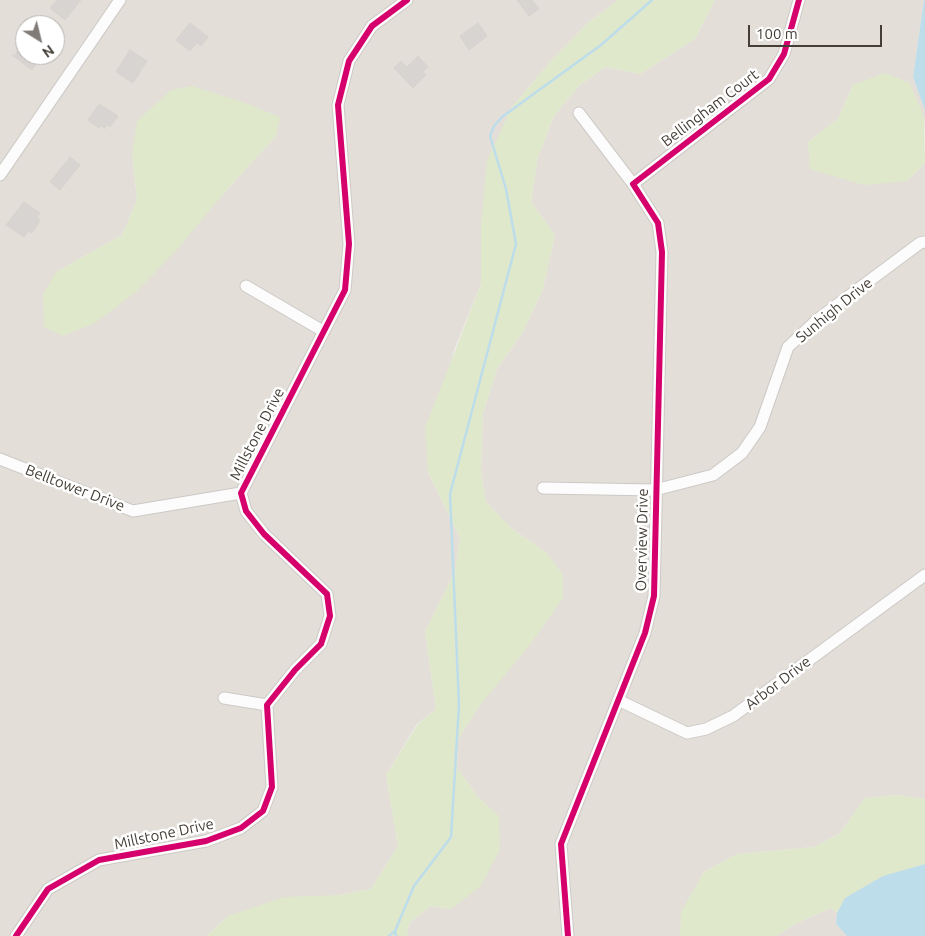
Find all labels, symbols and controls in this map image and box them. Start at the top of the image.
north arrow [15,15,65,65]
scale bar [750,15,884,47]
text: 100 m [756,25,798,42]
text: N [39,42,57,61]
street label: Bellingham Court [658,66,762,150]
street label: Sunhigh Drive [792,274,876,346]
street label: Millstone Drive [226,385,288,483]
street label: Belltower Drive [23,461,127,515]
street label: Overview Drive [632,488,652,592]
street label: Arbor Drive [742,652,814,714]
street label: Millstone Drive [113,815,215,853]

